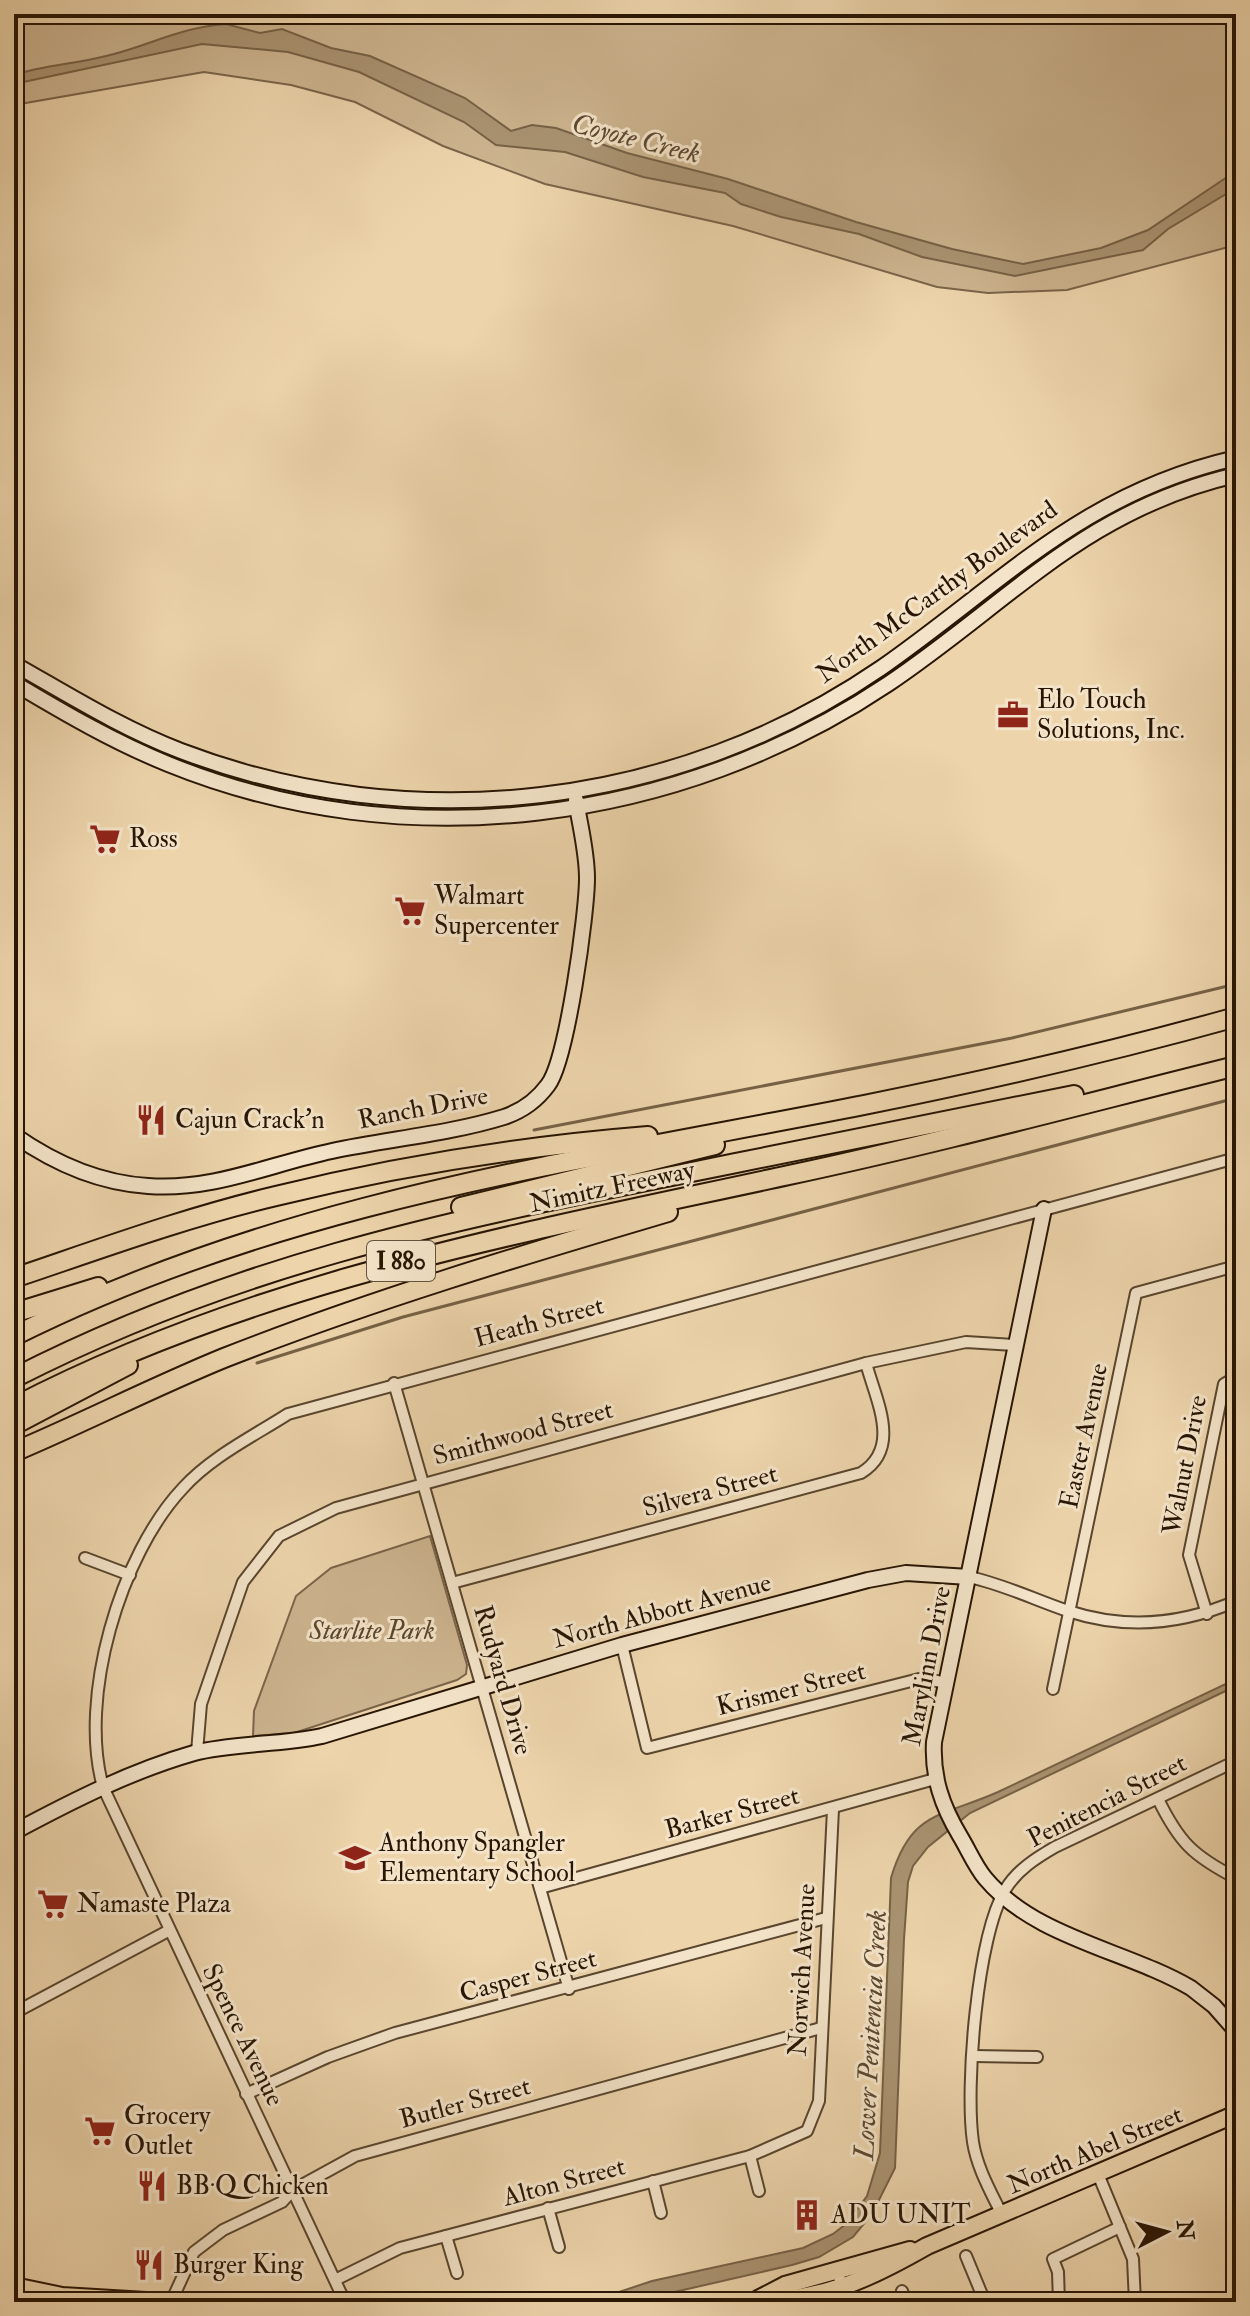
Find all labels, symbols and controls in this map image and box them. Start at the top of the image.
water label: Coyote Creek [568,106,704,172]
street label: North McCarthy Boulevard [810,494,1064,690]
place label: Elo Touch Solutions, Inc. [1037,684,1185,746]
office icon: Elo Touch Solutions, Inc. [996,698,1030,732]
supermarket icon: Ross [88,822,122,856]
place label: Ross [129,823,178,855]
place label: Walmart Supercenter [433,880,559,943]
supermarket icon: Walmart Supercenter [393,894,427,928]
street label: Ranch Drive [355,1080,491,1136]
restaurant icon: Cajun Crack'n [134,1103,168,1137]
place label: Cajun Crack'n [175,1104,325,1136]
street label: Nimitz Freeway [526,1154,698,1220]
road number: I 880 [367,1241,435,1281]
street label: Heath Street [471,1289,607,1355]
street label: Easter Avenue [1053,1360,1115,1512]
street label: Walnut Drive [1156,1392,1214,1539]
street label: Smithwood Street [430,1394,616,1472]
street label: Silvera Street [639,1458,781,1524]
street label: North Abbott Avenue [549,1566,775,1656]
street label: Marylinn Drive [896,1583,958,1749]
street label: Rudyard Drive [466,1602,540,1759]
park label: Starlite Park [308,1615,435,1647]
street label: Krismer Street [713,1655,869,1723]
street label: Penitencia Street [1022,1747,1192,1855]
street label: Barker Street [661,1780,803,1846]
place label: Anthony Spangler Elementary School [378,1827,576,1889]
school or university icon: Anthony Spangler Elementary School [338,1841,372,1875]
street label: Norwich Avenue [782,1883,823,2057]
supermarket icon: Namaste Plaza [36,1887,70,1921]
place label: Namaste Plaza [77,1888,231,1920]
water label: Lower Penitencia Creek [847,1909,895,2162]
street label: Casper Street [456,1942,600,2011]
street label: Spence Avenue [194,1959,291,2112]
street label: Butler Street [396,2070,534,2136]
street label: North Abel Street [1003,2099,1187,2201]
place label: Grocery Outlet [124,2100,211,2162]
supermarket icon: Grocery Outlet [83,2114,117,2148]
street label: Alton Street [498,2150,629,2214]
restaurant icon: BB∙Q Chicken [135,2169,169,2203]
place label: BB∙Q Chicken [176,2170,329,2202]
north arrow [1126,2192,1206,2272]
building icon: ADU UNIT [790,2198,824,2232]
place label: ADU UNIT [830,2199,971,2231]
text: N [1170,2218,1200,2242]
restaurant icon: Burger King [132,2248,166,2282]
place label: Burger King [173,2249,304,2281]

